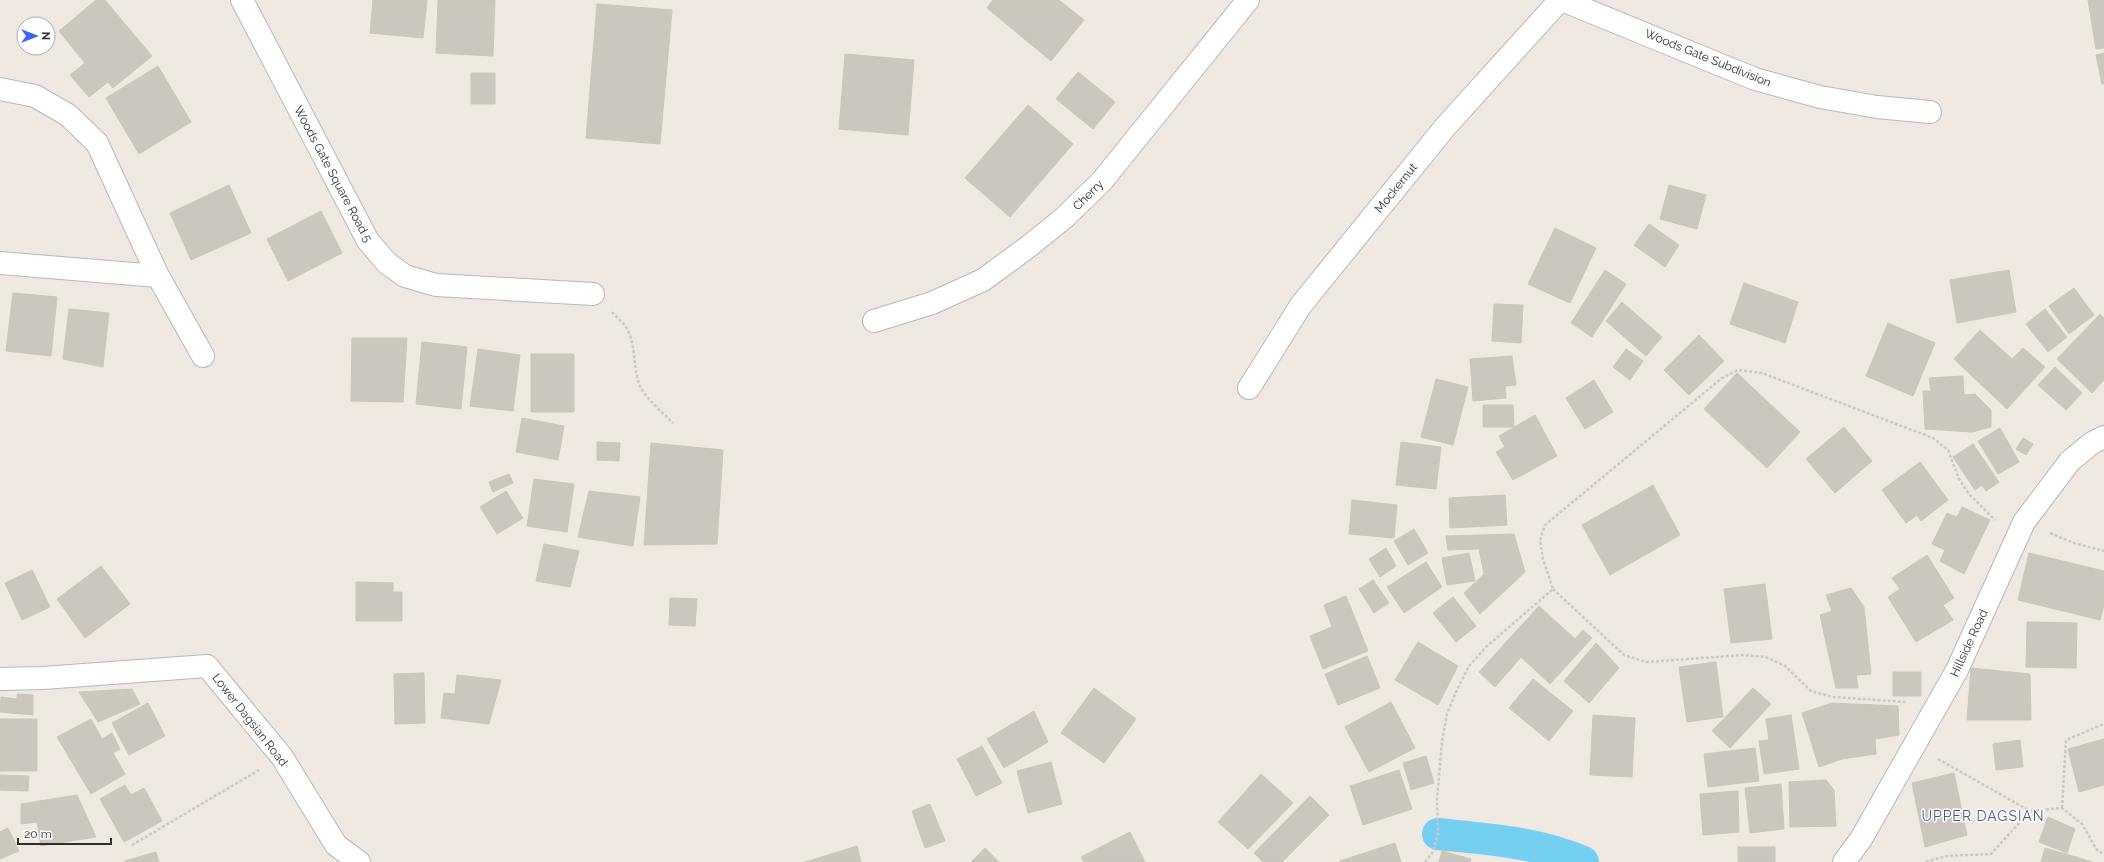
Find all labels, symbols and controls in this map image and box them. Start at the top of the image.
north arrow [16,16,56,56]
street label: Woods Gate Subdivision [1643,26,1773,90]
text: N [39,32,52,40]
street label: Woods Gate Square Road 5 [291,103,375,245]
street label: Mockernut [1372,160,1420,216]
street label: Cherry [1070,177,1106,213]
street label: Hillside Road [1947,607,1991,679]
street label: Lower Dagsian Road [209,671,291,769]
district label: UPPER DAGSIAN [1921,808,2045,824]
scale bar [18,820,111,846]
text: 20 m [24,827,52,841]

